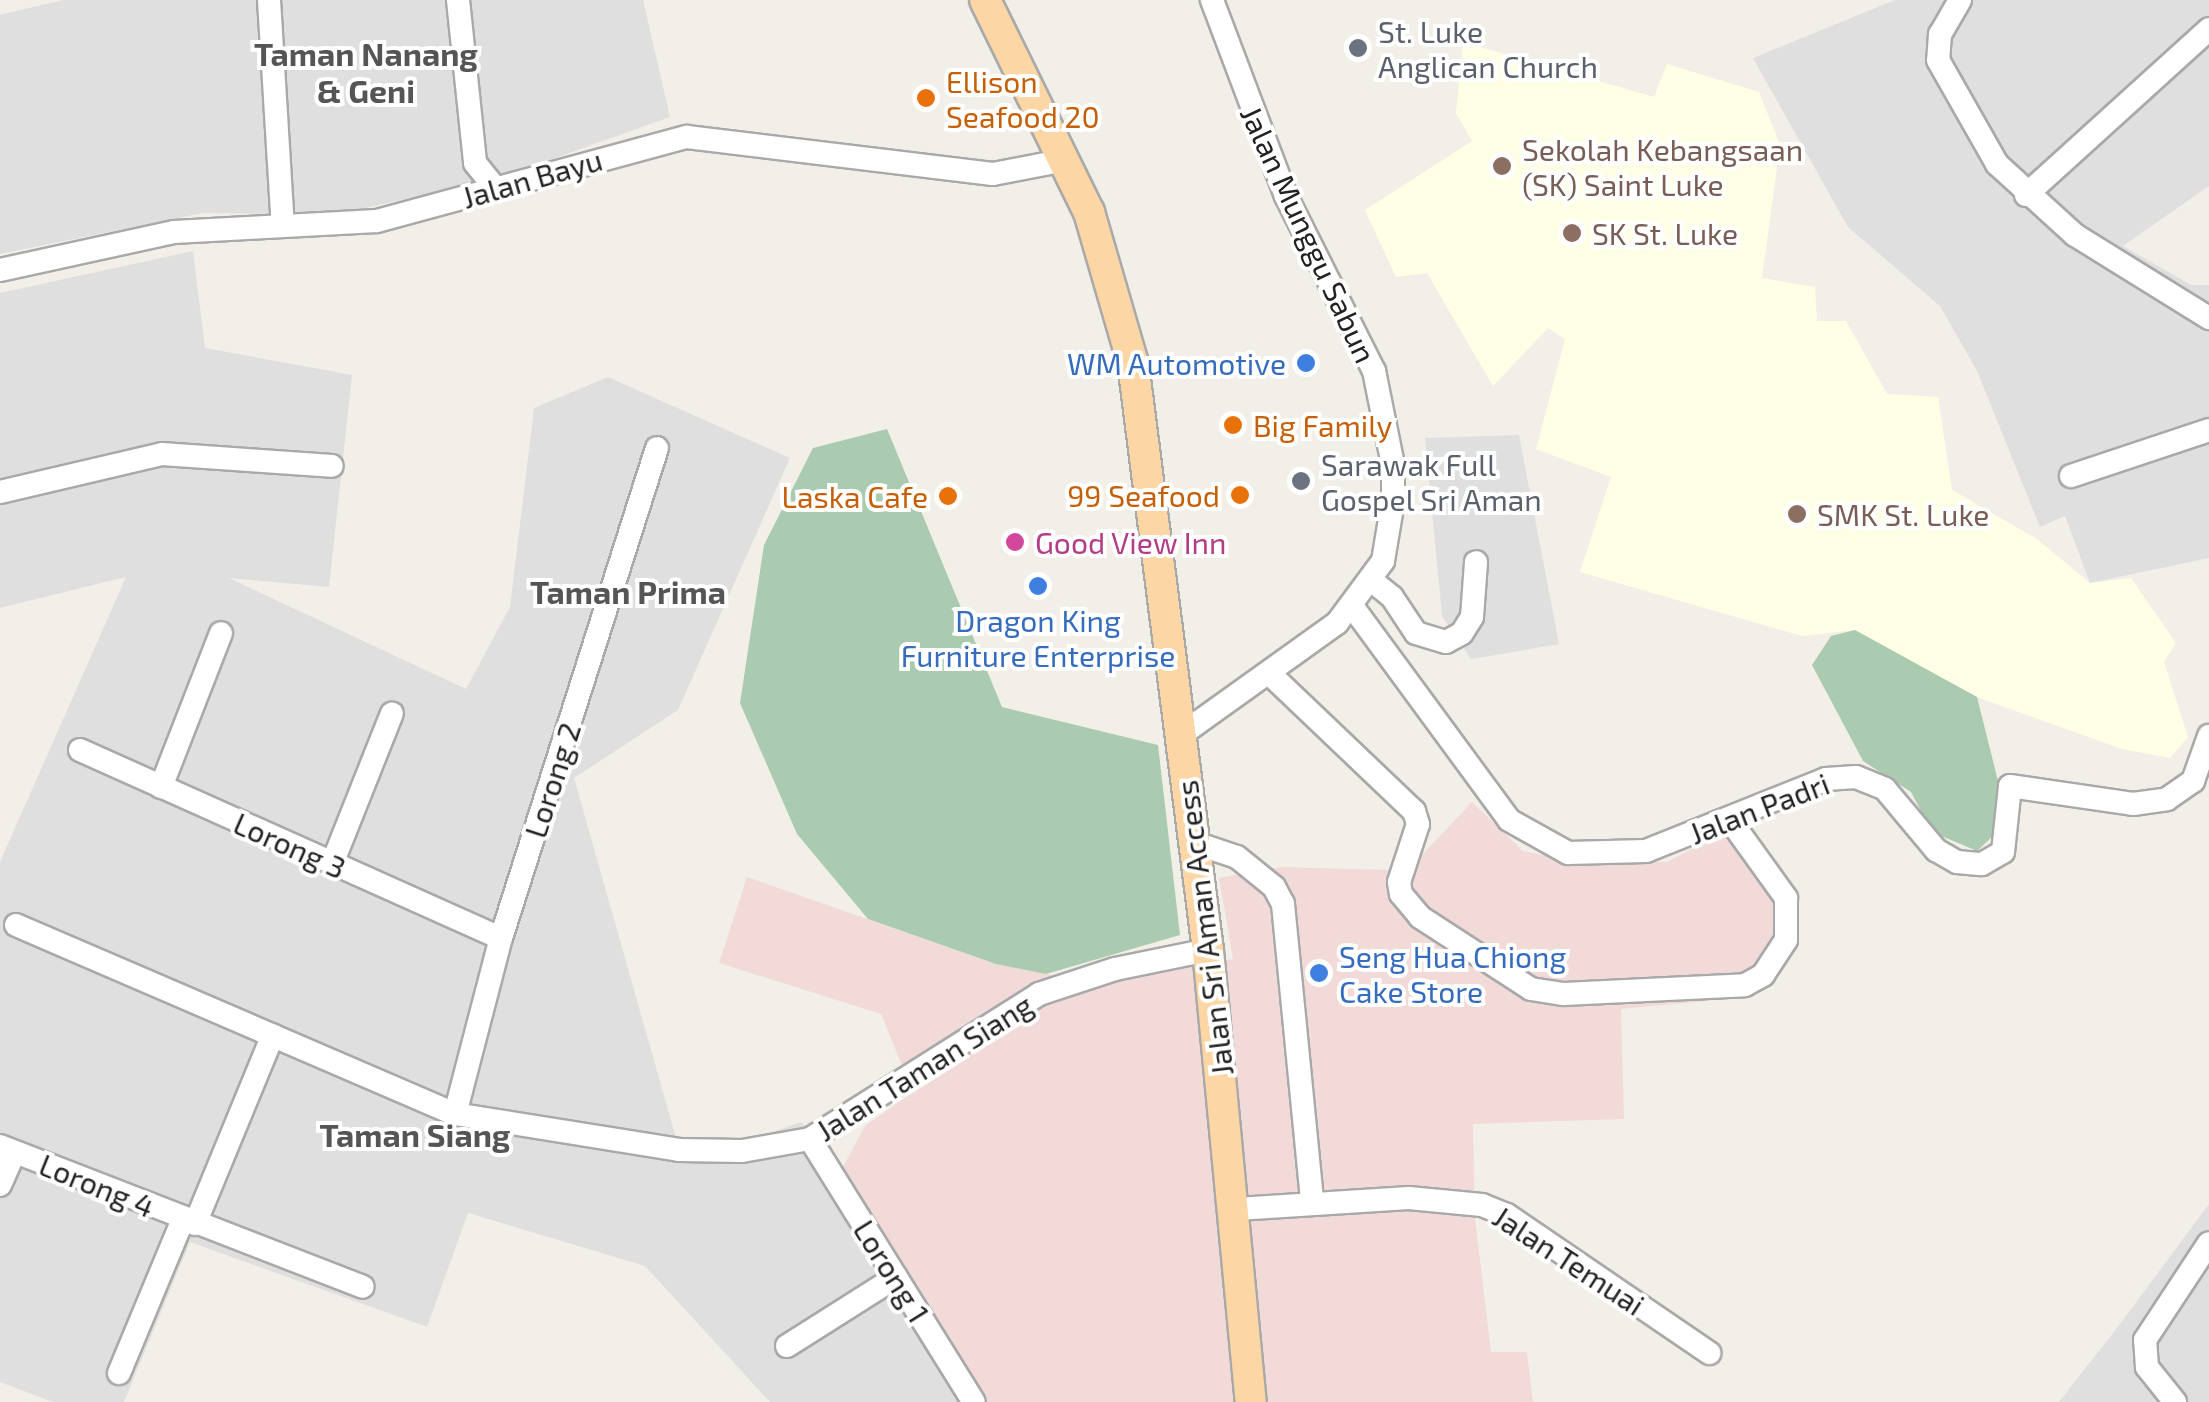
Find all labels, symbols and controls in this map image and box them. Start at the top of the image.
place label: St. Luke Anglican Church [1378,13,1598,84]
district label: Taman Nanang & Geni [254,35,478,110]
marker: St. Luke Anglican Church [1347,37,1369,59]
place label: Ellison Seafood 20 [946,63,1099,134]
marker: Ellison Seafood 20 [915,87,937,109]
street label: Jalan Munggu Sabun [1234,100,1384,368]
place label: Sekolah Kebangsaan (SK) Saint Luke [1522,131,1803,202]
street label: Jalan Bayu [458,141,606,215]
marker: Sekolah Kebangsaan (SK) Saint Luke [1491,155,1513,177]
place label: SK St. Luke [1592,215,1738,251]
marker: SK St. Luke [1561,222,1583,244]
place label: WM Automotive [1066,345,1286,381]
marker: WM Automotive [1295,352,1317,374]
place label: Big Family [1253,407,1392,443]
marker: Big Family [1222,414,1244,436]
place label: Sarawak Full Gospel Sri Aman [1321,446,1543,516]
marker: Sarawak Full Gospel Sri Aman [1290,470,1312,492]
place label: 99 Seafood [1067,477,1220,513]
place label: Laska Cafe [782,478,928,514]
marker: 99 Seafood [1229,484,1251,506]
marker: Laska Cafe [937,485,959,507]
place label: SMK St. Luke [1817,496,1990,532]
marker: SMK St. Luke [1786,503,1808,525]
place label: Good View Inn [1035,524,1228,560]
marker: Good View Inn [1004,531,1026,553]
district label: Taman Prima [530,572,726,610]
marker: Dragon King Furniture Enterprise [1027,575,1049,597]
place label: Dragon King Furniture Enterprise [901,602,1175,672]
street label: Lorong 2 [517,718,587,842]
street label: Jalan Padri [1684,765,1834,851]
street label: Jalan Sri Aman Access [1168,778,1240,1078]
street label: Lorong 3 [228,804,352,886]
place label: Seng Hua Chiong Cake Store [1339,938,1566,1008]
marker: Seng Hua Chiong Cake Store [1308,962,1330,984]
street label: Jalan Taman Siang [809,986,1039,1148]
district label: Taman Siang [320,1115,510,1153]
street label: Lorong 4 [34,1146,160,1224]
street label: Jalan Temuai [1486,1198,1652,1322]
street label: Lorong 1 [847,1213,937,1329]

